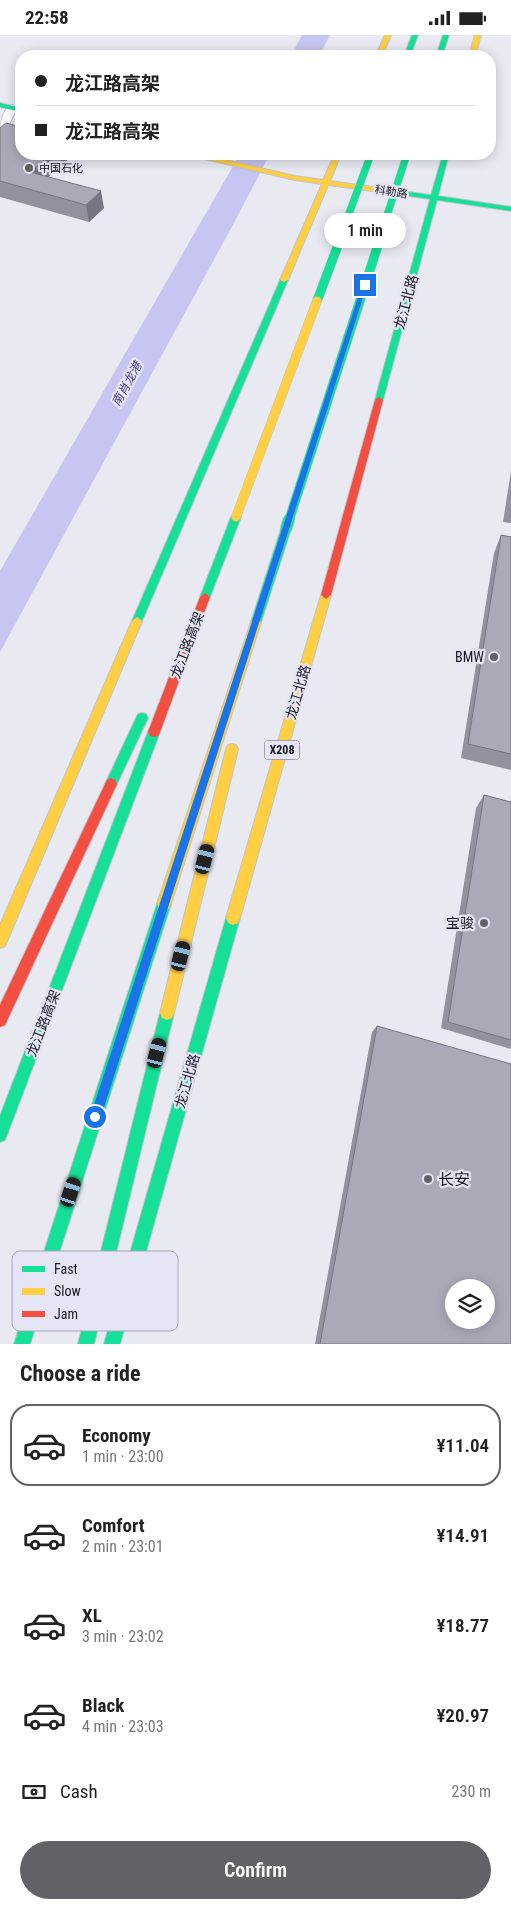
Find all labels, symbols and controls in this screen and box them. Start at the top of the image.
text: 22:58 [25,6,69,29]
text: 龙江路高架 [65,72,160,95]
text: 龙江路高架 [65,120,160,143]
marker: 中国石化 [23,162,35,174]
place label: 中国石化 [39,162,83,175]
street label: 科勒路 [374,183,408,201]
callout: 1 min [324,213,406,247]
text: 1 min [347,221,383,240]
street label: 龙江北路 [391,273,421,331]
route end [354,274,376,296]
water label: 南肖龙港 [109,358,146,408]
street label: 龙江路高架 [167,609,207,681]
place label: BMW [455,649,484,665]
marker: BMW [488,651,500,663]
street label: 龙江北路 [283,663,313,721]
road number: X208 [264,741,300,759]
car [194,843,215,875]
place label: 宝骏 [446,915,474,931]
marker: 宝骏 [478,917,490,929]
car [170,940,191,972]
street label: 龙江路高架 [23,987,63,1059]
car [146,1037,167,1069]
street label: 龙江北路 [172,1052,202,1110]
route start [84,1106,106,1128]
place label: 长安 [438,1170,470,1189]
marker: 长安 [422,1173,434,1185]
car [59,1175,82,1209]
legend [12,1251,178,1331]
text: Fast [54,1261,78,1277]
map controls [445,1279,495,1329]
button: layers [445,1279,495,1329]
text: Slow [54,1283,81,1299]
text: Jam [54,1306,78,1322]
text: Choose a ride [20,1361,141,1386]
icon: car [22,1423,67,1468]
text: Economy [82,1424,151,1447]
text: ¥11.04 [436,1434,489,1457]
text: 1 min · 23:00 [82,1447,164,1466]
icon: car [22,1513,67,1558]
text: Comfort [82,1514,145,1537]
text: ¥14.91 [436,1524,489,1547]
text: 2 min · 23:01 [82,1537,164,1556]
icon: car [22,1603,67,1648]
text: XL [82,1604,102,1627]
text: ¥18.77 [436,1614,489,1637]
text: 3 min · 23:02 [82,1627,164,1646]
icon: car [22,1693,67,1738]
text: Black [82,1694,124,1717]
text: ¥20.97 [436,1704,489,1727]
text: 4 min · 23:03 [82,1717,164,1736]
icon: cash [20,1778,48,1806]
text: Cash [60,1780,98,1803]
text: 230 m [452,1782,491,1801]
button: Confirm [20,1841,491,1899]

